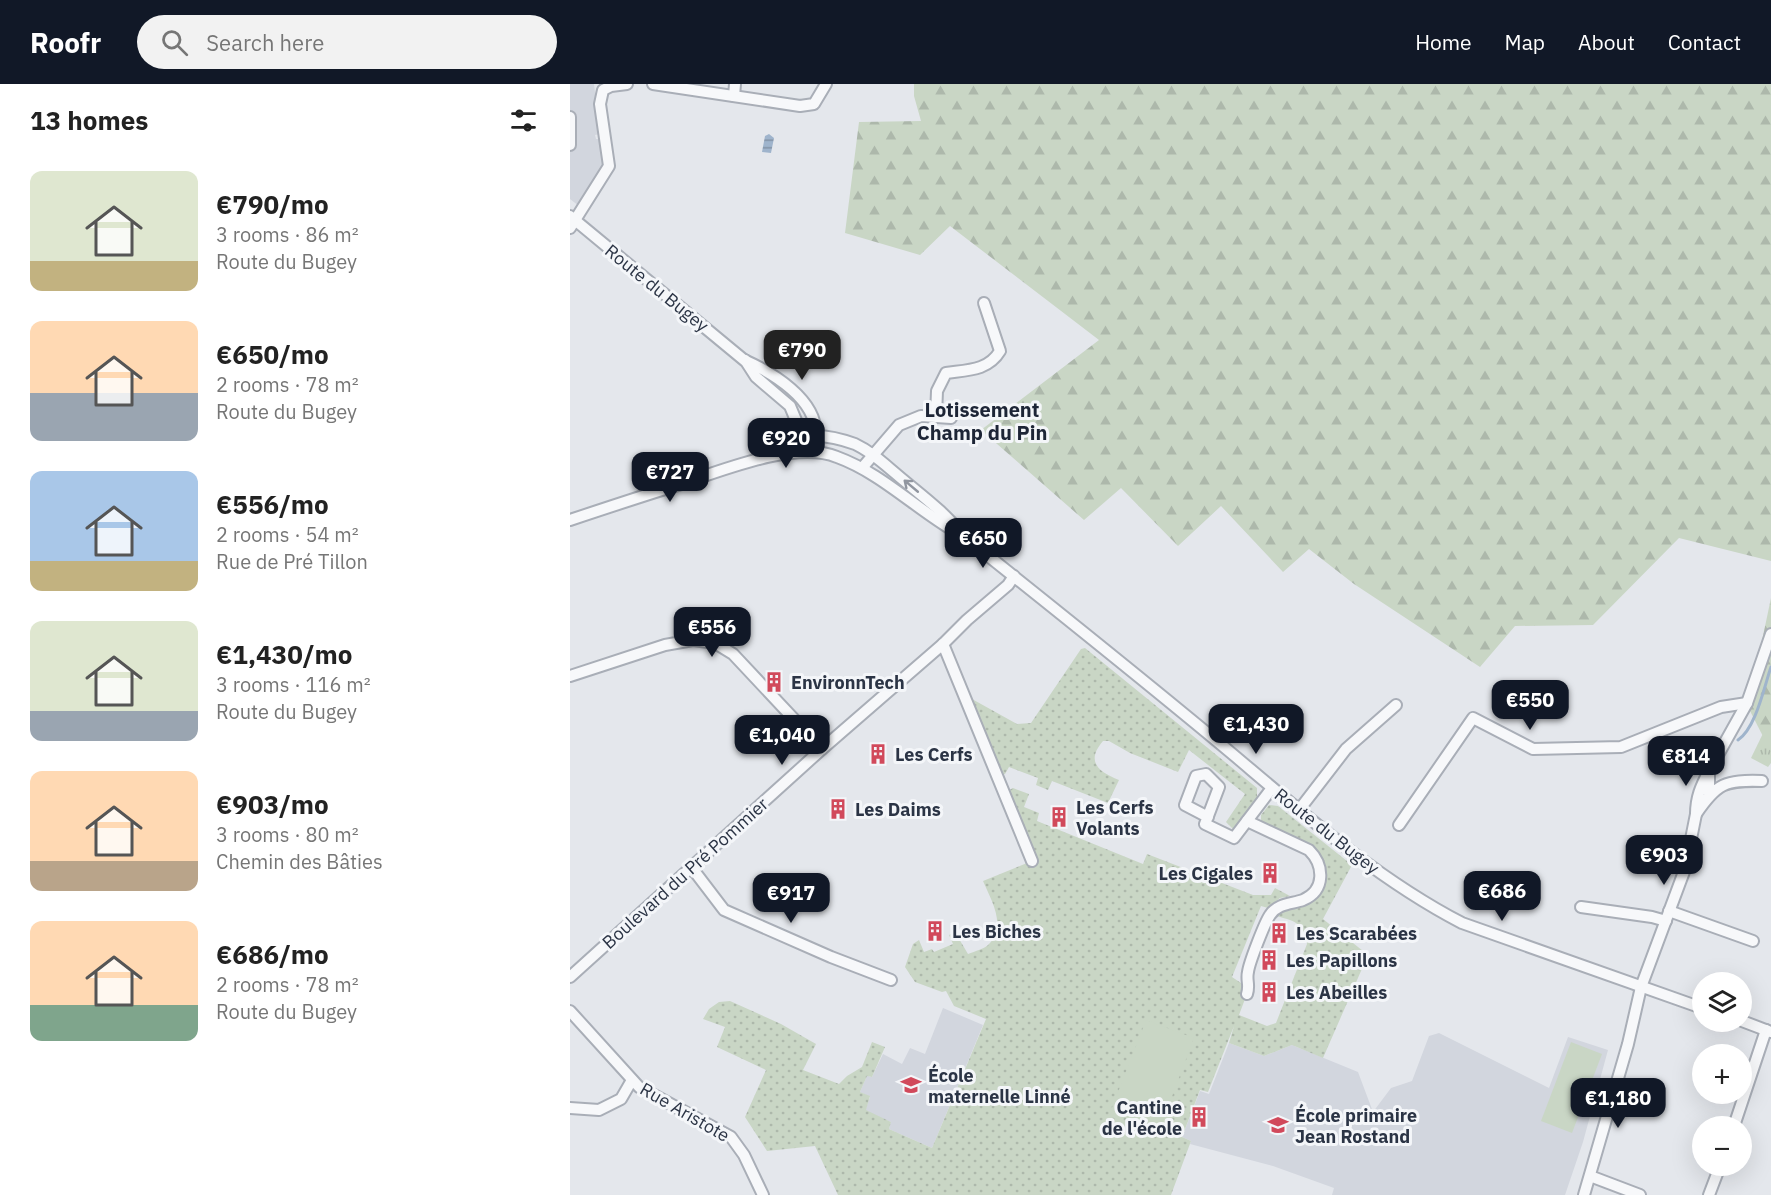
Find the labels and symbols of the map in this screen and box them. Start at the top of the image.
street label: Route du Bugey [600,239,714,337]
pin: €790 [766,330,838,381]
district label: Lotissement Champ du Pin [917,396,1047,446]
pin: €920 [750,418,822,469]
pin: €727 [634,452,706,503]
one-way arrow [904,479,919,493]
pin: €650 [947,518,1019,569]
pin: €556 [676,607,748,658]
building icon: EnvironnTech [762,670,786,694]
place label: EnvironnTech [791,671,905,694]
pin: €550 [1494,680,1566,731]
pin: €1,430 [1207,704,1305,755]
pin: €1,040 [733,715,831,766]
pin: €814 [1650,736,1722,787]
building icon: Les Cerfs [866,742,890,766]
place label: Les Cerfs [895,743,973,766]
street label: Route du Bugey [1270,783,1384,879]
street label: Boulevard du Pré Pommier [597,792,773,954]
place label: Les Cerfs Volants [1076,796,1154,840]
building icon: Les Daims [826,797,850,821]
place label: Les Daims [855,798,941,821]
building icon: Les Cerfs Volants [1047,805,1071,829]
pin: €903 [1628,835,1700,886]
building icon: Les Cigales [1258,861,1282,885]
place label: Les Cigales [1159,862,1253,885]
pin: €686 [1466,871,1538,922]
pin: €917 [755,873,827,924]
building icon: Les Biches [923,919,947,943]
place label: Les Biches [952,920,1041,943]
building icon: Les Scarabées [1267,921,1291,945]
place label: Les Scarabées [1296,922,1417,945]
building icon: Les Papillons [1257,948,1281,972]
place label: Les Papillons [1286,949,1397,972]
building icon: Les Abeilles [1257,980,1281,1004]
place label: Les Abeilles [1286,981,1387,1004]
place label: École maternelle Linné [928,1063,1071,1108]
school or university icon: École maternelle Linné [899,1073,923,1097]
street label: Rue Aristote [636,1077,734,1147]
pin: €1,180 [1569,1078,1667,1129]
place label: Cantine de l'école [1102,1096,1182,1140]
place label: École primaire Jean Rostand [1295,1103,1417,1148]
building icon: Cantine de l'école [1187,1105,1211,1129]
school or university icon: École primaire Jean Rostand [1266,1113,1290,1137]

